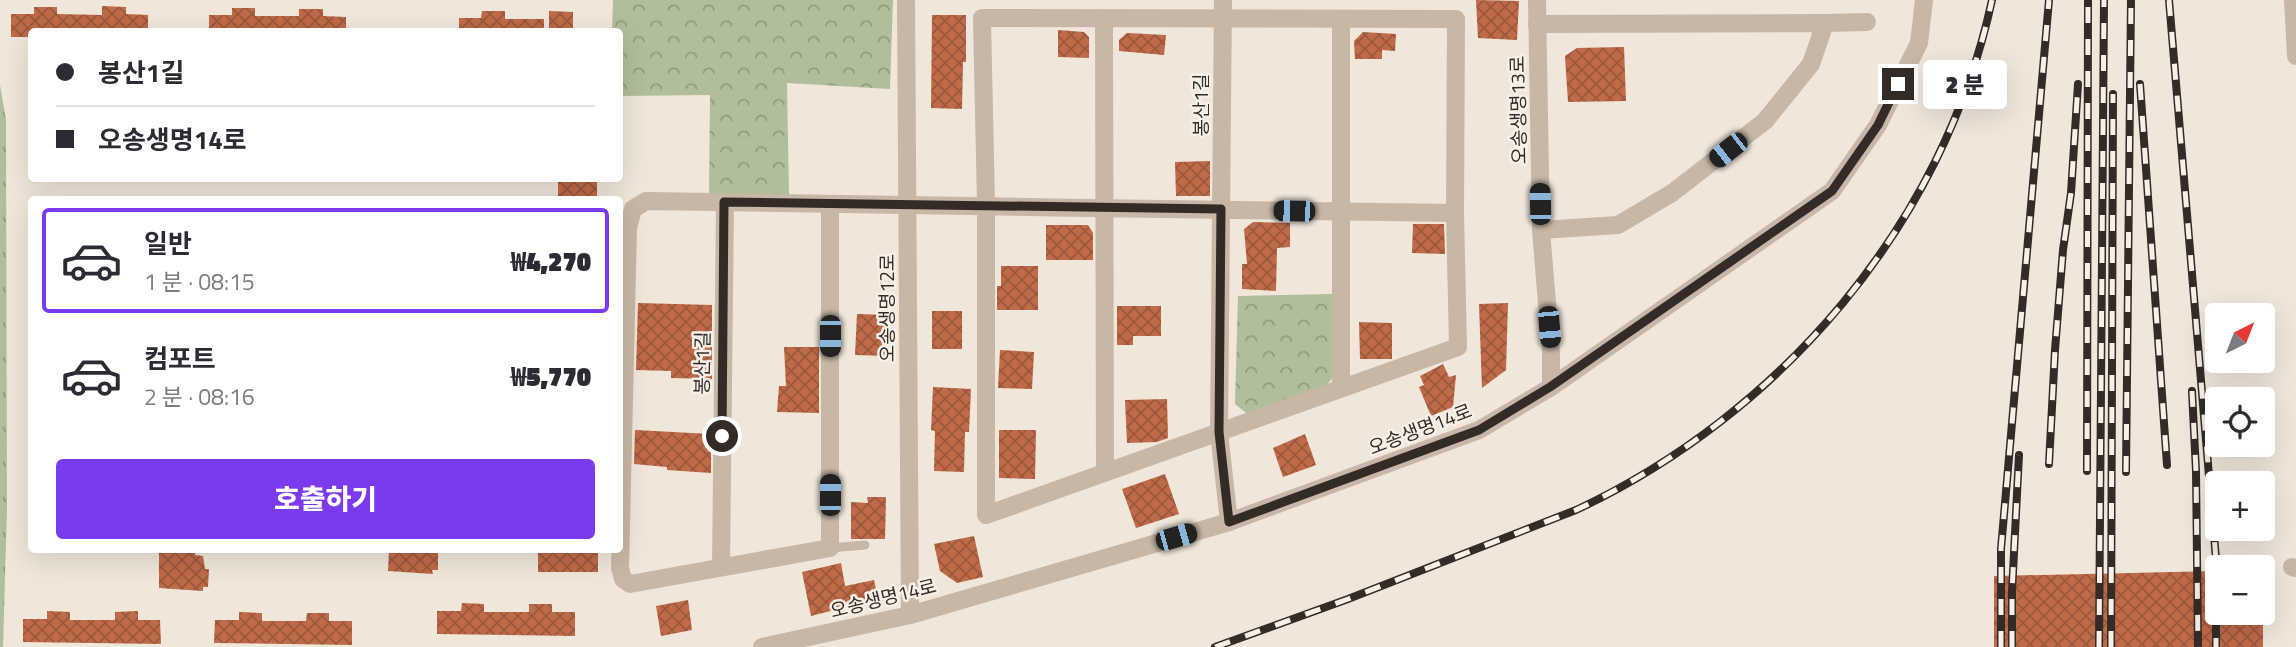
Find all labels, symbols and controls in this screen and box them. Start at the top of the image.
text: 봉산1길 [98,53,184,92]
street label: 오송생명13로 [1502,55,1533,165]
callout: 2 분 [1923,60,2007,108]
text: 2 분 [1946,67,1984,102]
route end [1882,68,1914,100]
street label: 봉산1길 [1186,73,1215,137]
text: 오송생명14로 [98,120,247,159]
car [1705,129,1752,171]
car [1530,183,1551,225]
car [1273,200,1316,222]
text: 일반 [144,224,192,263]
icon: car [60,229,123,292]
text: ₩4,270 [511,242,591,281]
street label: 오송생명12로 [872,254,901,362]
text: 1 분 · 08:15 [144,264,255,299]
north arrow [2205,303,2275,373]
map controls [2205,303,2275,625]
car [1537,305,1562,349]
car [820,315,841,357]
street label: 봉산1길 [686,331,717,395]
text: 컴포트 [144,339,216,378]
icon: car [60,344,123,407]
text: ₩5,770 [511,357,591,396]
text: 2 분 · 08:16 [144,379,255,414]
button: locate [2205,387,2275,457]
street label: 오송생명14로 [1364,396,1476,462]
route start [706,420,738,452]
button: 호출하기 [56,459,595,539]
button: + [2205,471,2275,541]
car [820,474,841,516]
car [1153,521,1200,553]
button: − [2205,555,2275,625]
street label: 오송생명14로 [827,570,939,625]

